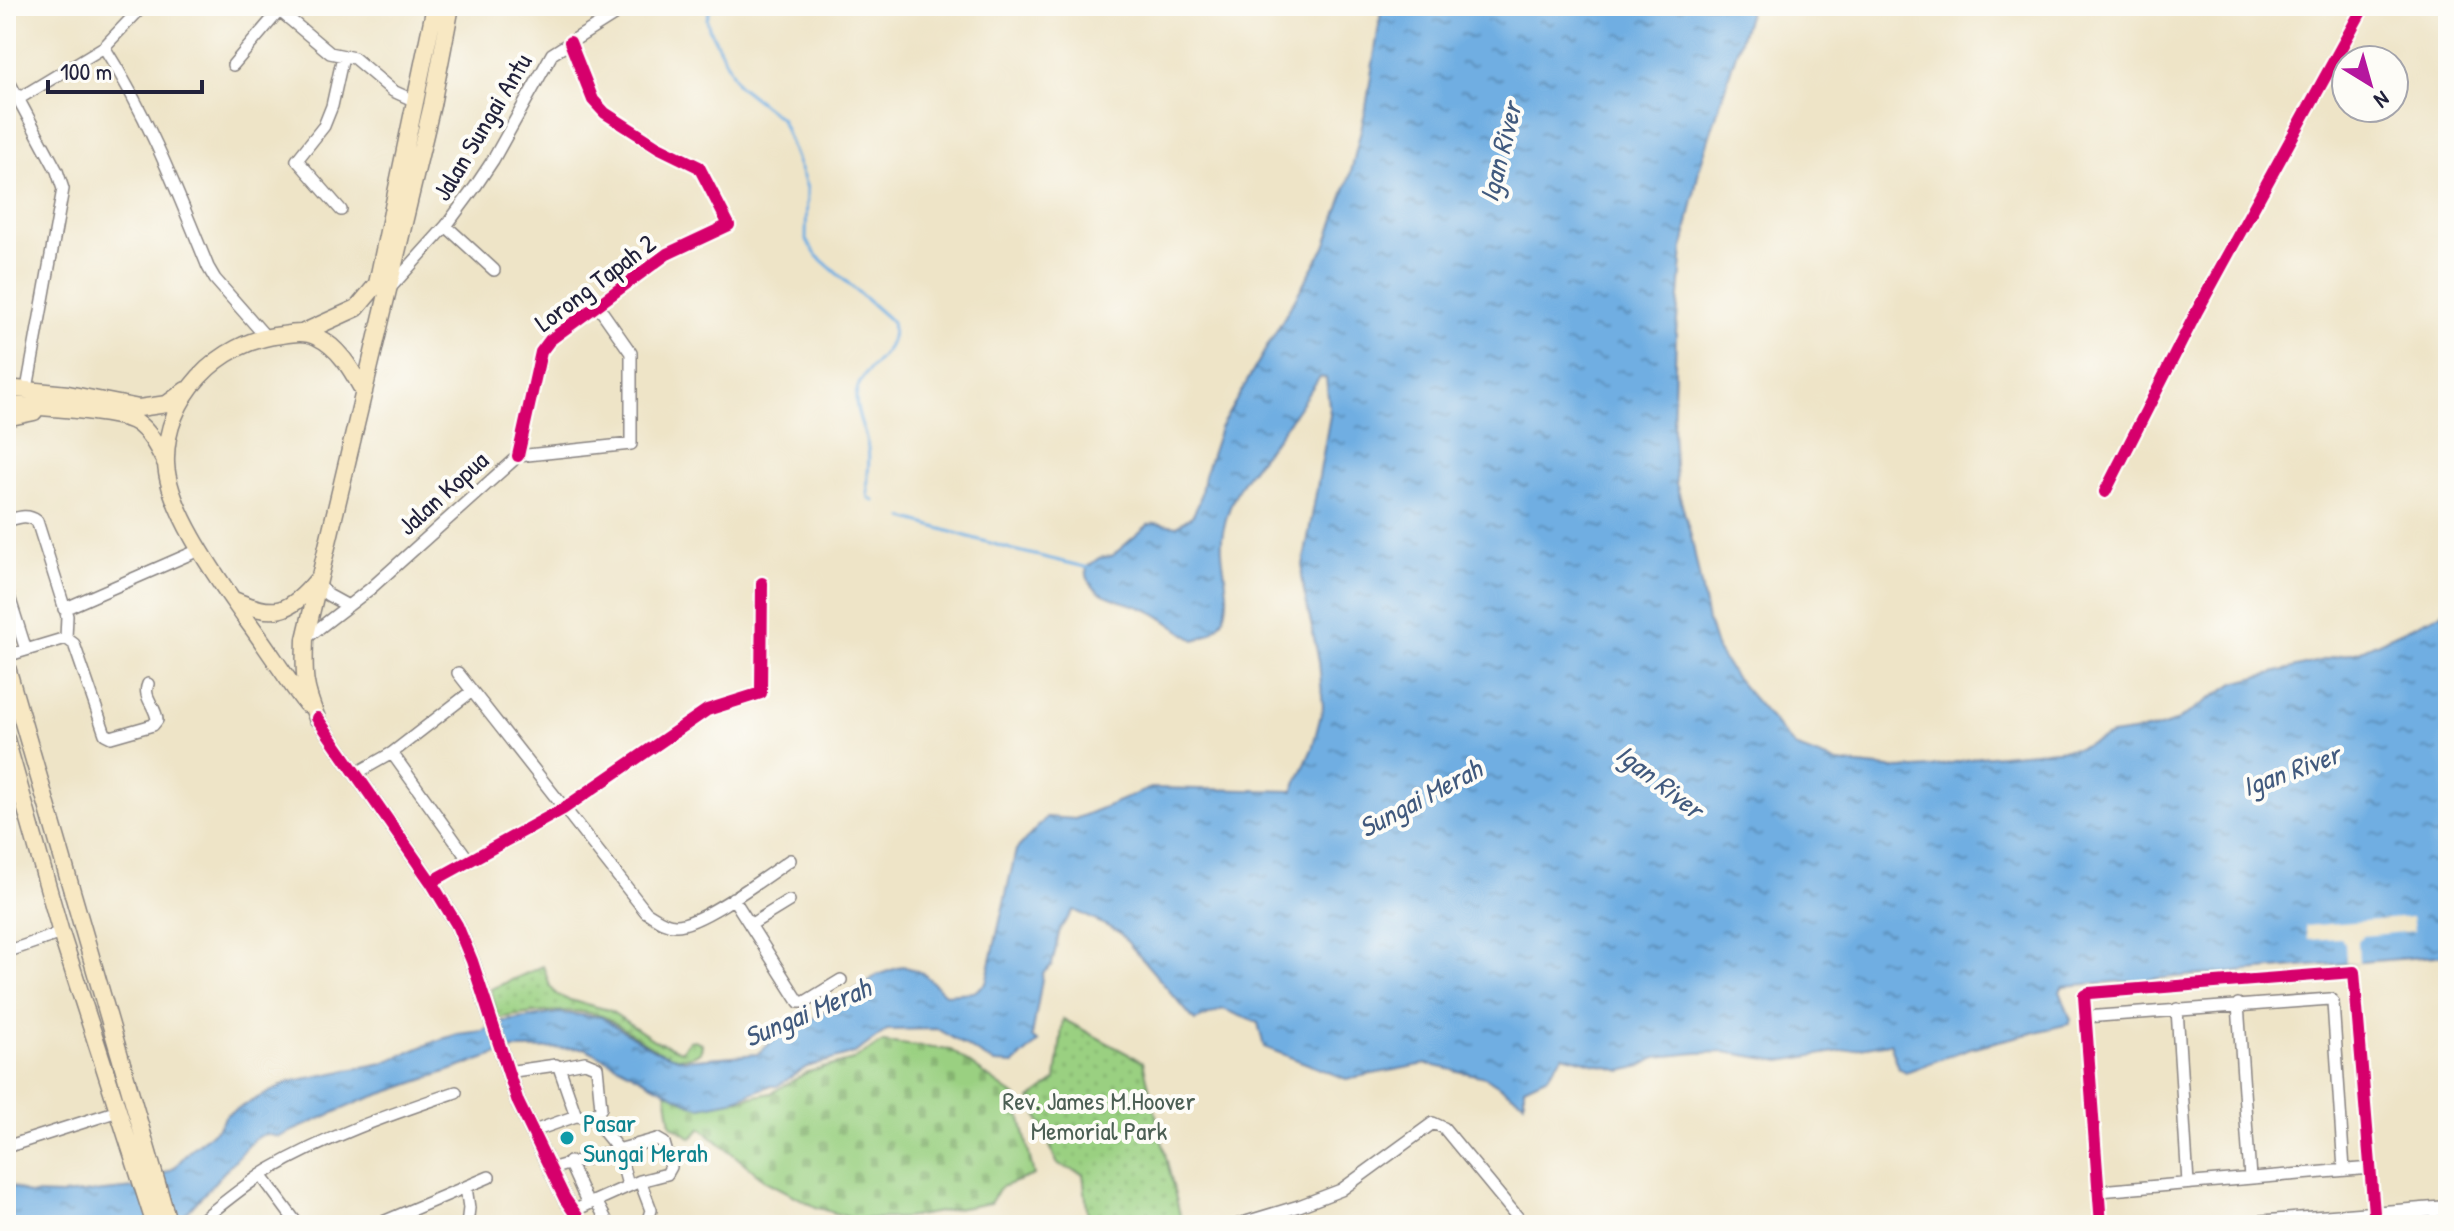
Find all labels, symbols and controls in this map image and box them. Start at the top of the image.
scale bar [48,44,202,94]
north arrow [2330,44,2410,124]
street label: Jalan Sungai Antu [424,47,539,207]
text: 100 m [60,55,112,87]
text: N [2368,84,2396,116]
water label: Igan River [1469,95,1531,206]
street label: Lorong Tapah 2 [527,226,662,340]
street label: Jalan Kopua [390,443,495,543]
water label: Igan River [2237,734,2348,805]
water label: Igan River [1608,735,1714,829]
water label: Sungai Merah [1352,749,1490,846]
water label: Sungai Merah [738,967,878,1056]
park label: Rev. James M.Hoover Memorial Park [1003,1083,1195,1148]
place label: Pasar Sungai Merah [583,1105,708,1170]
marker: Pasar Sungai Merah [558,1129,576,1147]

